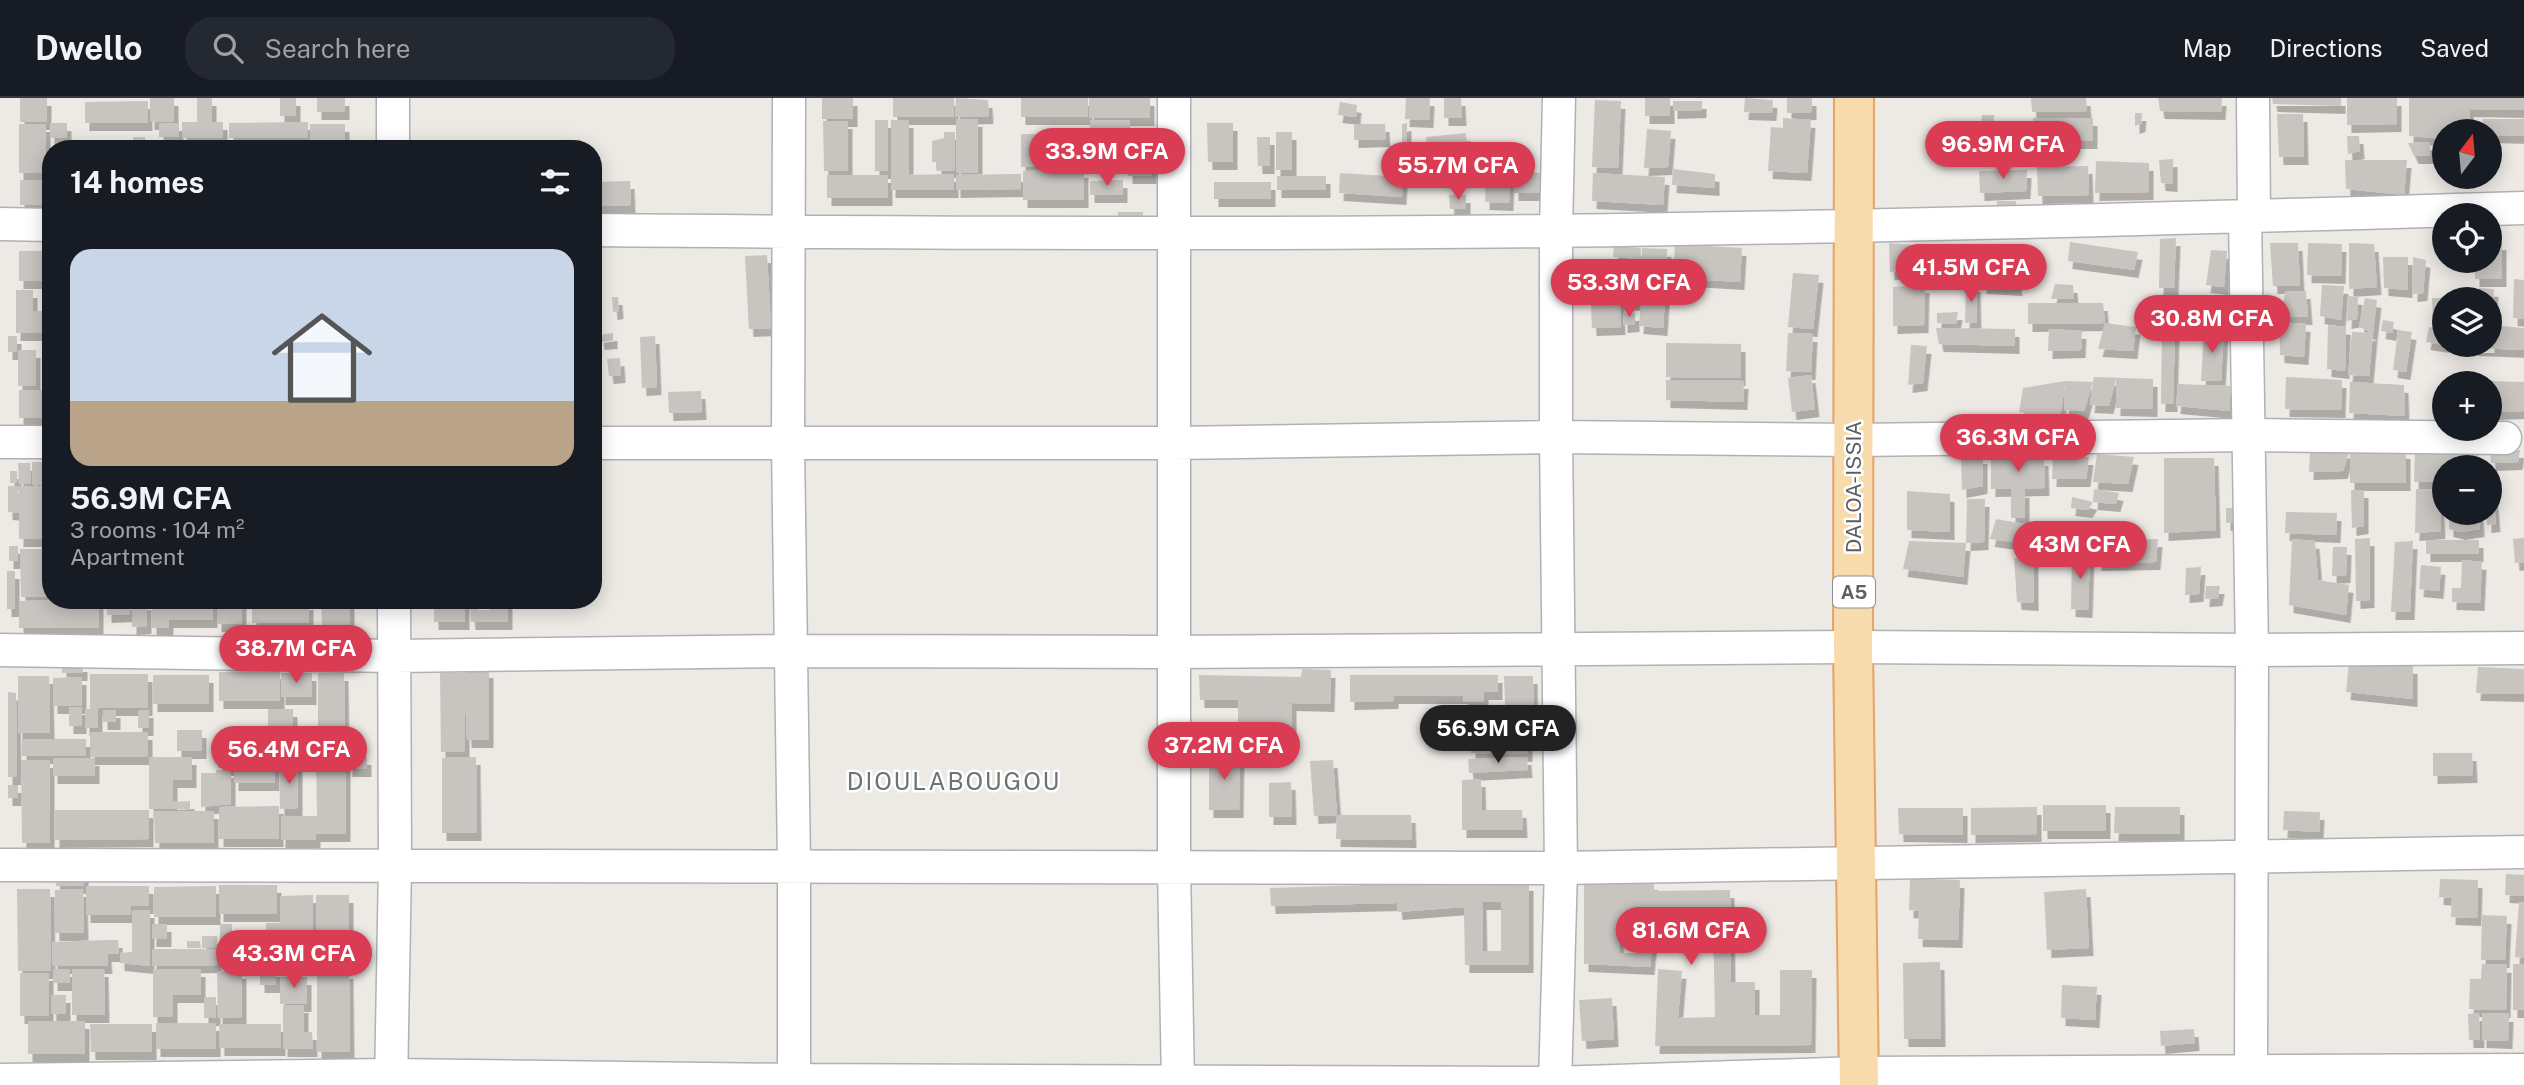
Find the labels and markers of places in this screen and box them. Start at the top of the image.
pin: 96.9M CFA [1923,122,2083,181]
pin: 33.9M CFA [1027,129,1187,188]
pin: 55.7M CFA [1378,142,1538,202]
pin: 41.5M CFA [1891,244,2051,304]
pin: 53.3M CFA [1549,260,1709,319]
pin: 30.8M CFA [2132,296,2292,355]
pin: 36.3M CFA [1938,414,2098,474]
pin: 43M CFA [2015,522,2145,581]
pin: 38.7M CFA [216,626,376,685]
pin: 56.9M CFA [1418,706,1578,765]
pin: 37.2M CFA [1144,722,1304,782]
pin: 56.4M CFA [209,726,369,786]
pin: 81.6M CFA [1611,908,1771,967]
pin: 43.3M CFA [214,930,374,990]

